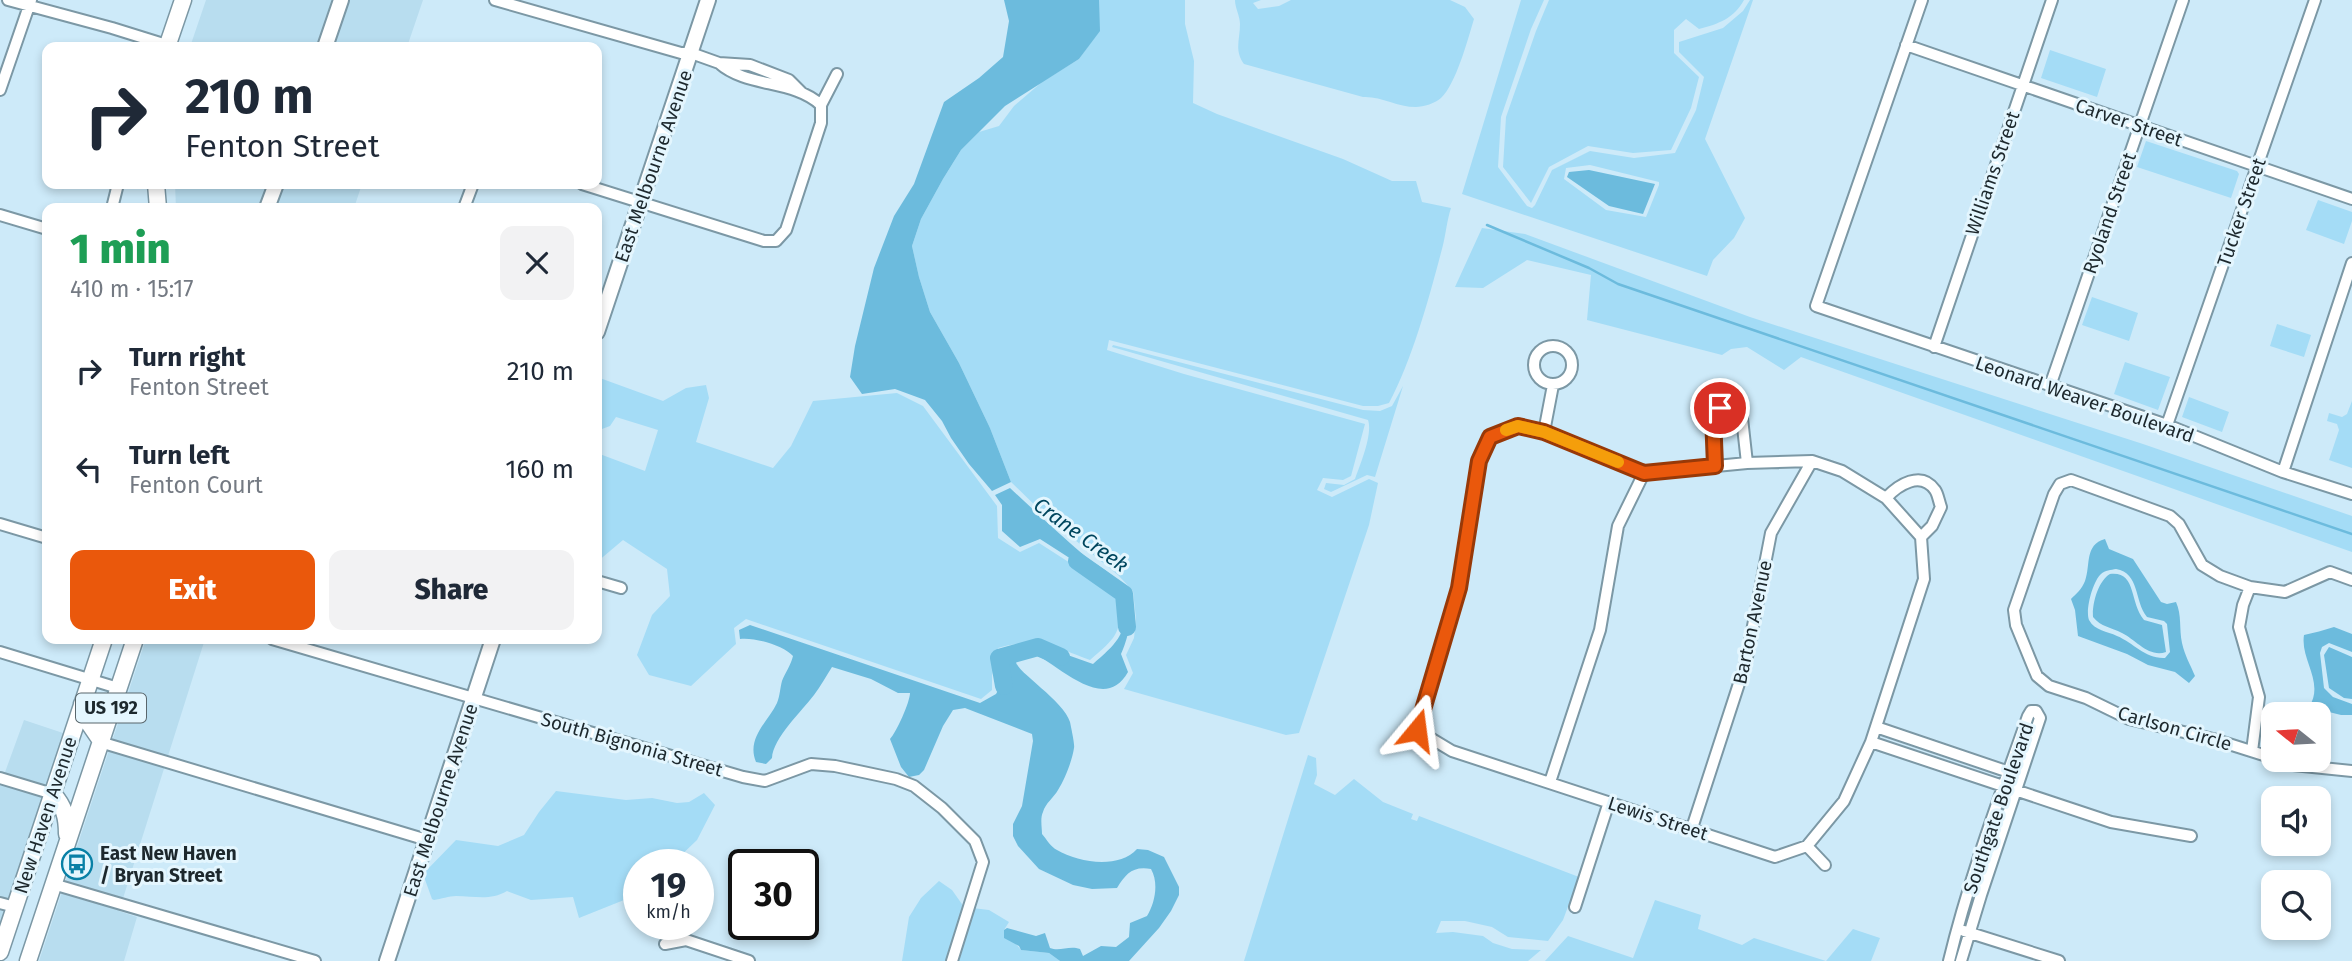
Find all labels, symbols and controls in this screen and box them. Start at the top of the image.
text: 210 m [185,67,314,126]
street label: East Melbourne Avenue [610,67,697,265]
icon: right [70,70,161,161]
street label: Carver Street [2072,93,2186,152]
street label: Williams Street [1960,108,2024,238]
text: Fenton Street [185,127,380,165]
street label: Ryoland Street [2078,149,2141,277]
street label: Tucker Street [2212,155,2271,269]
text: 1 min [70,224,171,274]
button: close [500,226,574,300]
text: 410 m · 15:17 [70,275,193,303]
text: Turn right [129,342,246,373]
street label: Leonard Weaver Boulevard [1972,351,2197,448]
icon: right [70,352,108,390]
text: 210 m [507,356,574,387]
text: Fenton Street [129,373,269,401]
pin [1690,378,1750,438]
icon: arrive [1701,389,1739,427]
text: Turn left [129,440,230,471]
icon: left [70,450,108,488]
text: 160 m [505,454,574,485]
text: Fenton Court [129,471,263,499]
water label: Crane Creek [1028,492,1134,578]
button: Exit [70,550,315,630]
button: Share [329,550,574,630]
street label: Barton Avenue [1728,558,1777,686]
position arrow [1380,693,1454,767]
road number: US 192 [76,694,146,722]
street label: East Melbourne Avenue [398,701,483,900]
street label: Carlson Circle [2115,701,2235,756]
north arrow [2261,702,2331,772]
map controls [2261,702,2331,940]
street label: South Bignonia Street [538,708,726,781]
street label: Southgate Boulevard [1958,720,2039,897]
street label: New Haven Avenue [9,734,82,897]
button: sound [2261,786,2331,856]
street label: Lewis Street [1605,792,1711,845]
place label: East New Haven / Bryan Street [100,842,237,887]
bus stop icon: East New Haven / Bryan Street [60,847,94,881]
speed limit sign: 30 [728,849,819,940]
text: 19 [651,864,686,906]
button: search [2261,870,2331,940]
text: km/h [646,901,691,923]

